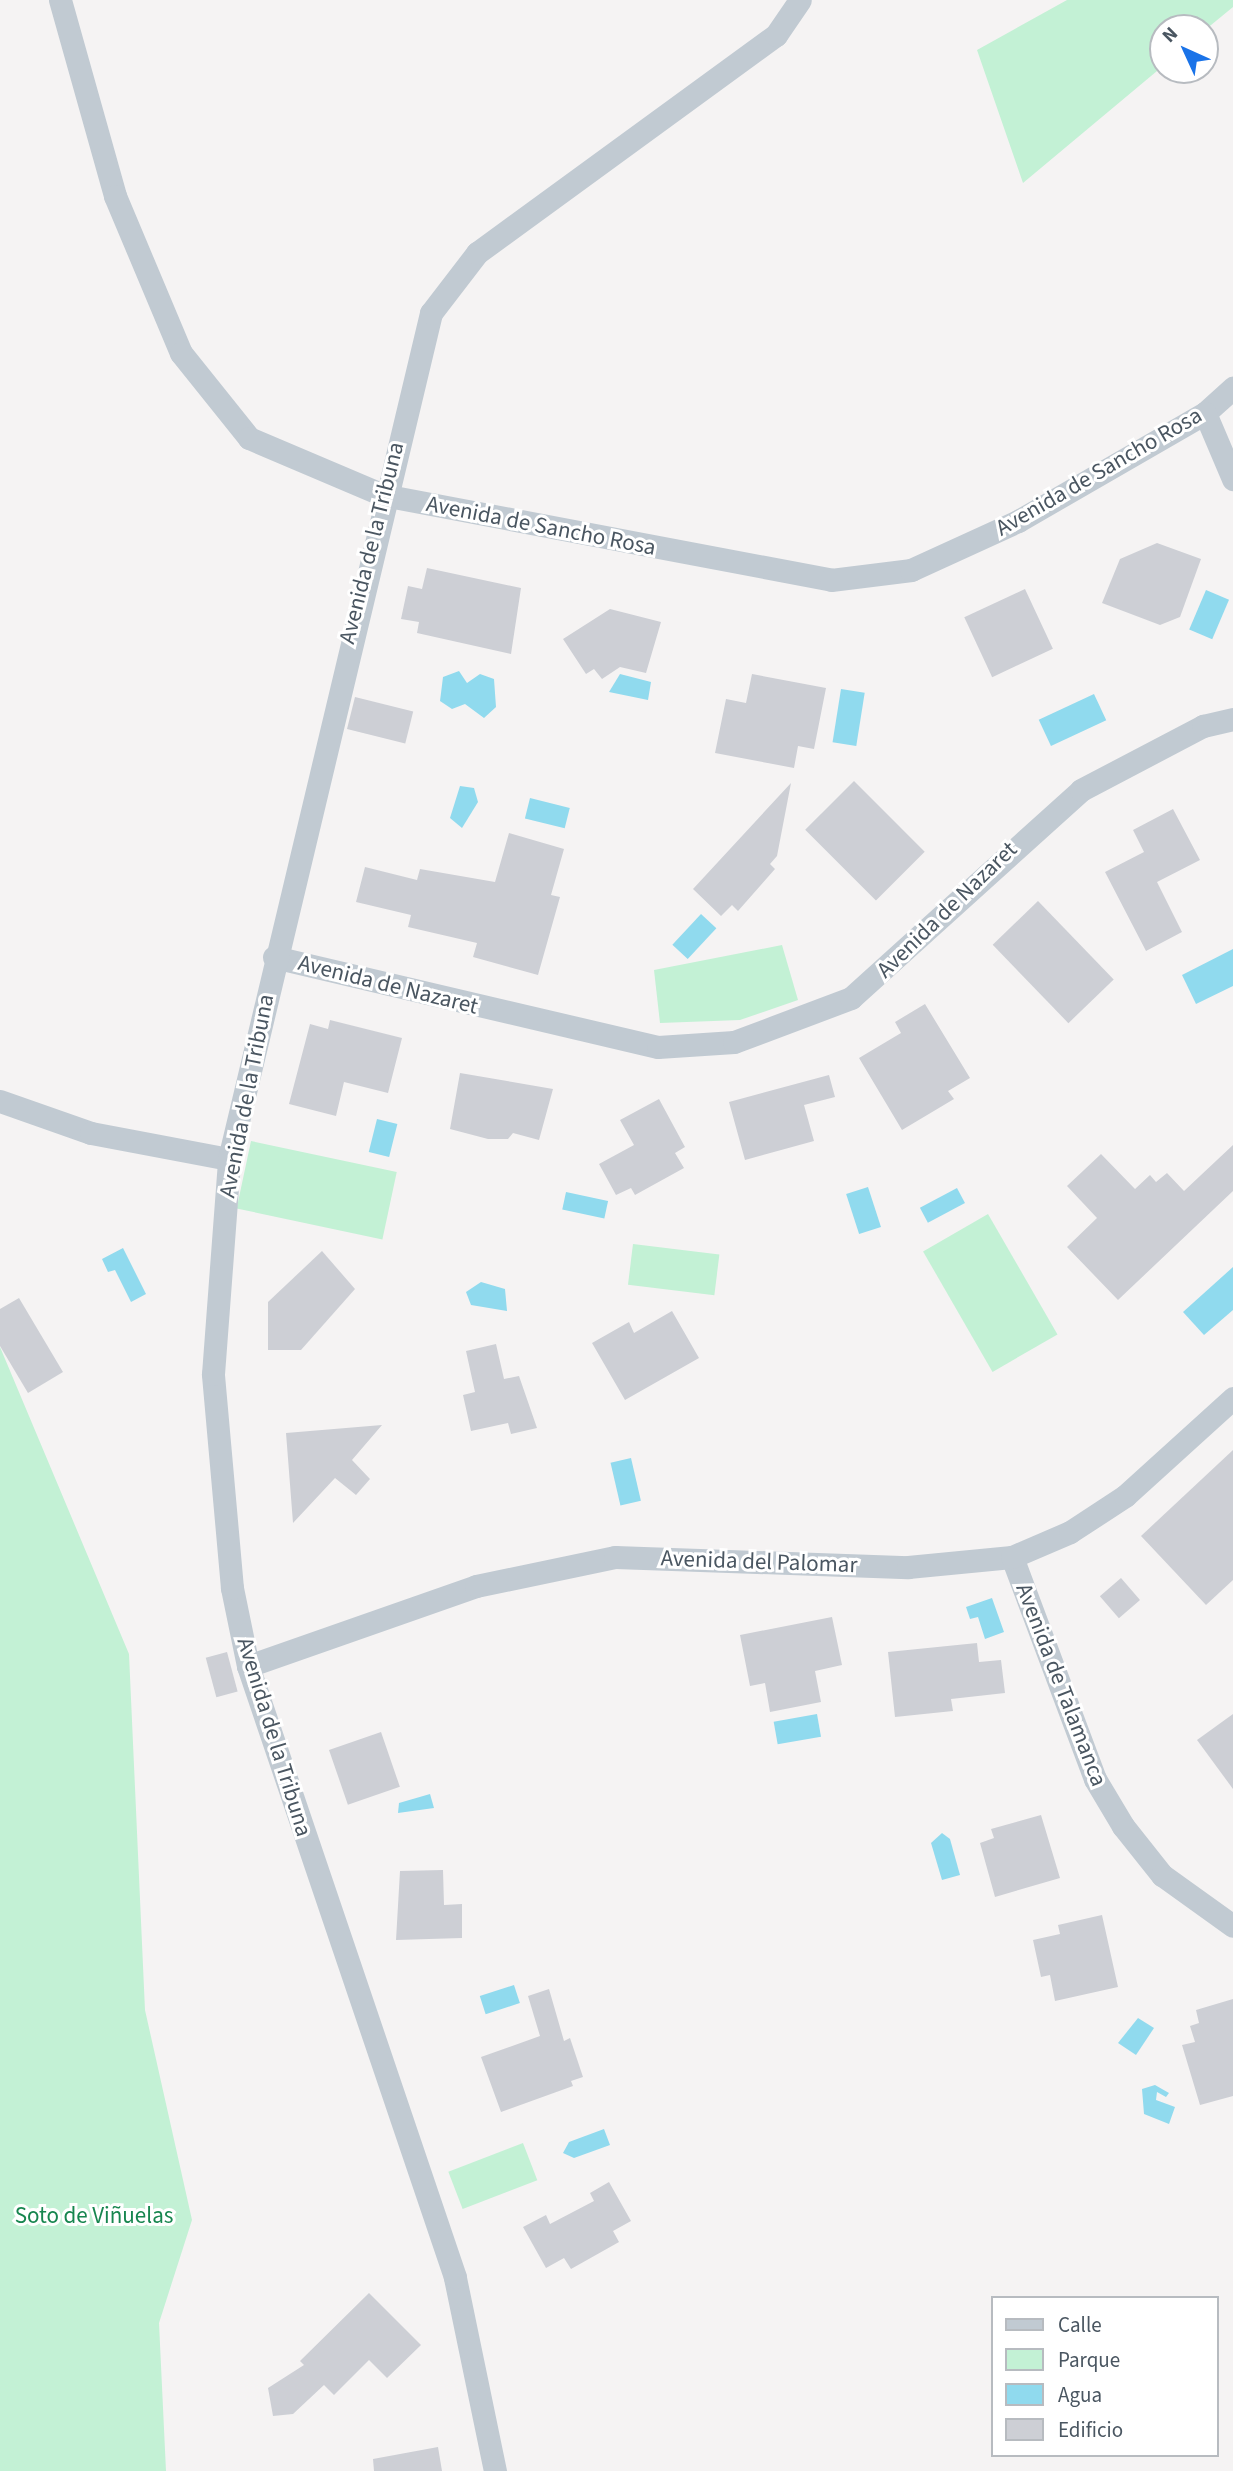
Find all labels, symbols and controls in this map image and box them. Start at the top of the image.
north arrow [1149,14,1219,84]
text: N [1156,21,1184,49]
street label: Avenida de Sancho Rosa [991,402,1207,542]
street label: Avenida de la Tribuna [334,439,410,647]
street label: Avenida de Sancho Rosa [424,490,658,562]
street label: Avenida de Nazaret [871,836,1023,984]
street label: Avenida de Nazaret [295,949,481,1021]
street label: Avenida de la Tribuna [214,992,280,1200]
street label: Avenida del Palomar [660,1545,858,1579]
street label: Avenida de Talamanca [1010,1580,1112,1790]
street label: Avenida de la Tribuna [231,1634,317,1840]
park label: Soto de Viñuelas [15,2202,173,2230]
legend [992,2296,1219,2457]
text: Calle [1058,2310,1102,2340]
text: Parque [1058,2345,1120,2375]
text: Agua [1058,2380,1102,2410]
text: Edificio [1058,2415,1123,2445]

